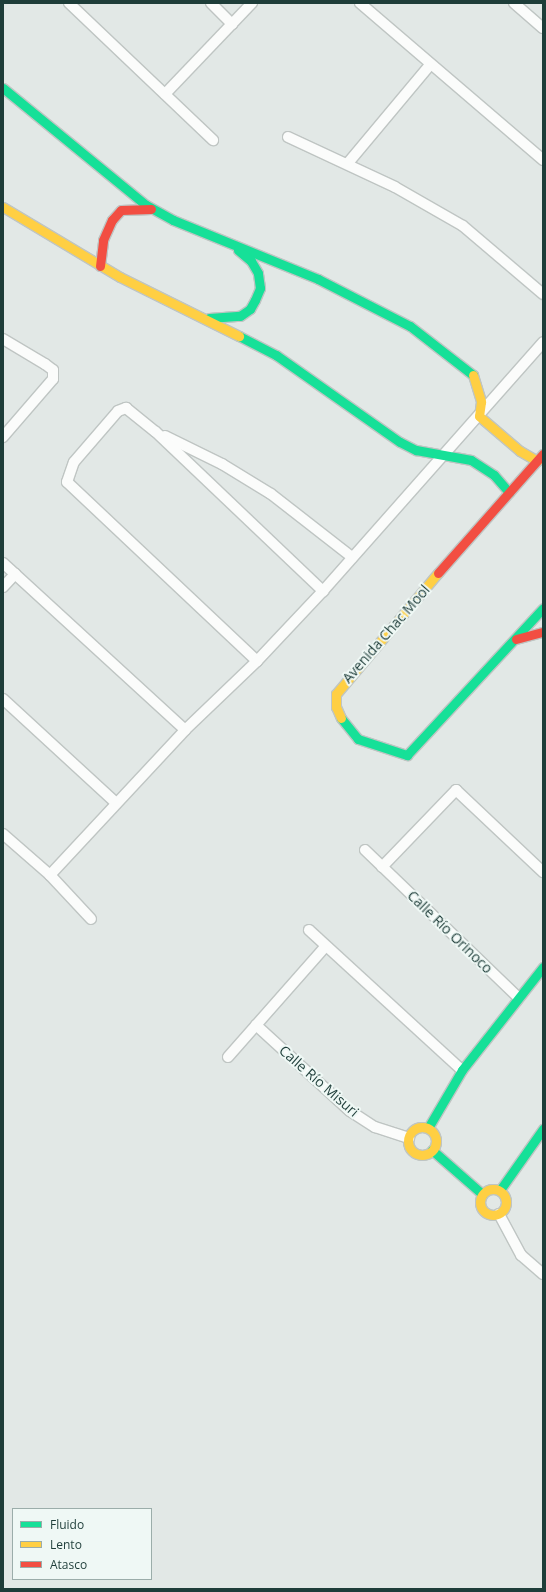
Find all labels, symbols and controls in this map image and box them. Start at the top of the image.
street label: Avenida Chac Mool [339,582,433,686]
street label: Calle Río Orinoco [404,887,496,977]
street label: Calle Río Misuri [276,1042,362,1120]
legend [12,1508,152,1580]
text: Fluido [50,1516,84,1533]
text: Lento [50,1536,82,1553]
text: Atasco [50,1556,87,1573]

